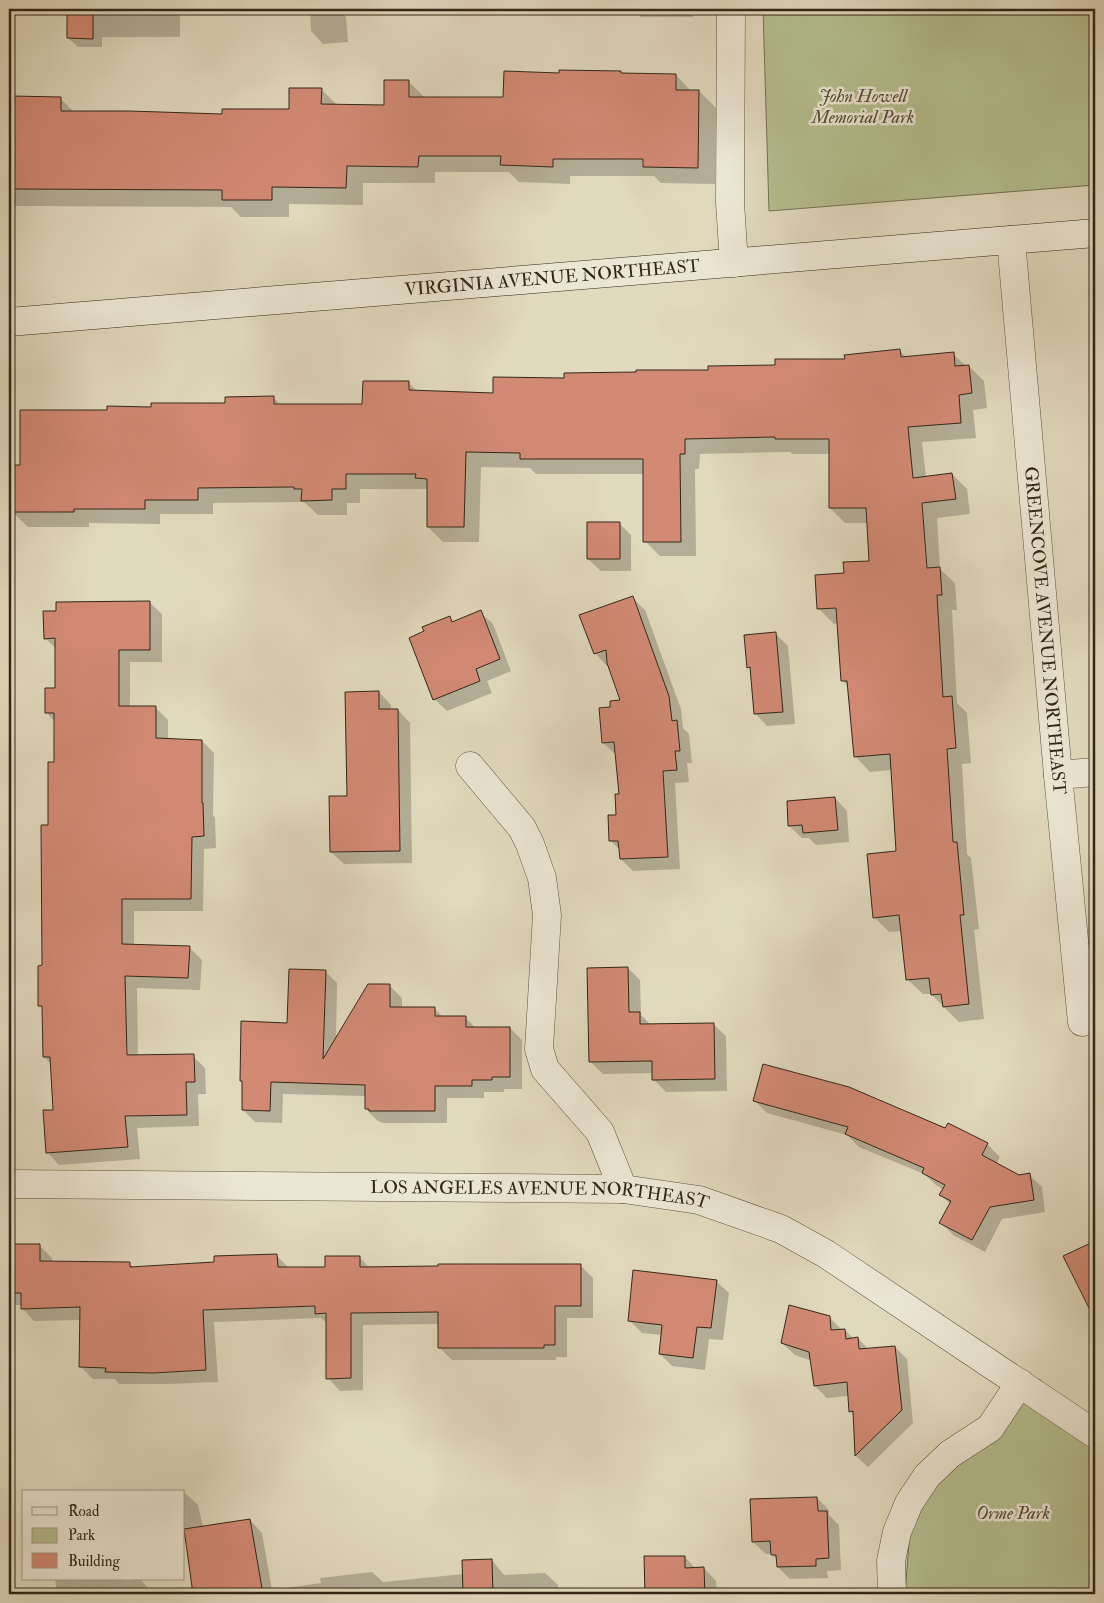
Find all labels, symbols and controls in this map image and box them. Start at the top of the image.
park label: John Howell Memorial Park [811,85,914,129]
street label: VIRGINIA AVENUE NORTHEAST [404,254,701,301]
street label: GREENCOVE AVENUE NORTHEAST [1019,465,1071,796]
street label: LOS ANGELES AVENUE NORTHEAST [370,1175,713,1214]
legend [22,1490,185,1580]
text: Road [68,1502,100,1521]
park label: Orme Park [976,1502,1050,1525]
text: Park [68,1526,95,1545]
text: Building [68,1552,120,1571]

